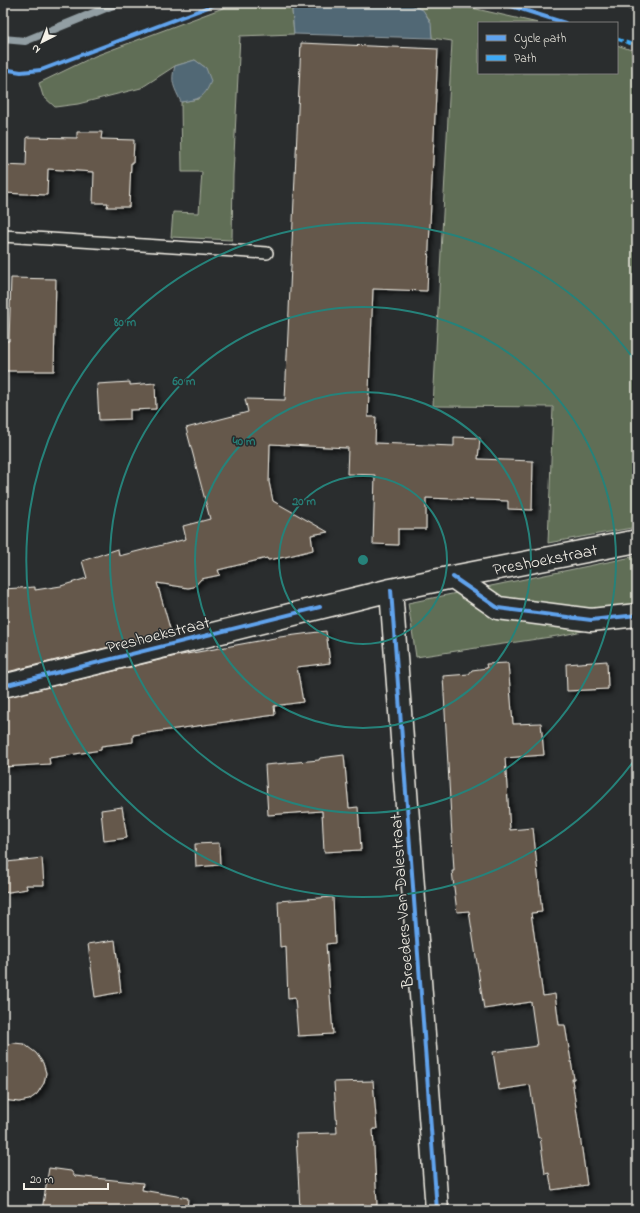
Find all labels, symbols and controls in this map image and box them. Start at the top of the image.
north arrow [22,22,62,62]
legend [478,22,618,74]
text: Cycle path [514,30,566,49]
text: N [28,40,44,57]
text: Path [514,50,537,68]
text: 80 m [113,314,137,332]
text: 60 m [172,373,196,391]
text: 40 m [232,433,256,451]
text: 20 m [291,493,316,511]
street label: Preshoekstraat [491,538,600,583]
centre of rings [356,553,370,567]
street label: Preshoekstraat [104,610,213,660]
street label: Broeders Van Dalestraat [384,813,421,990]
scale bar [24,1165,108,1191]
text: 20 m [30,1171,53,1189]

